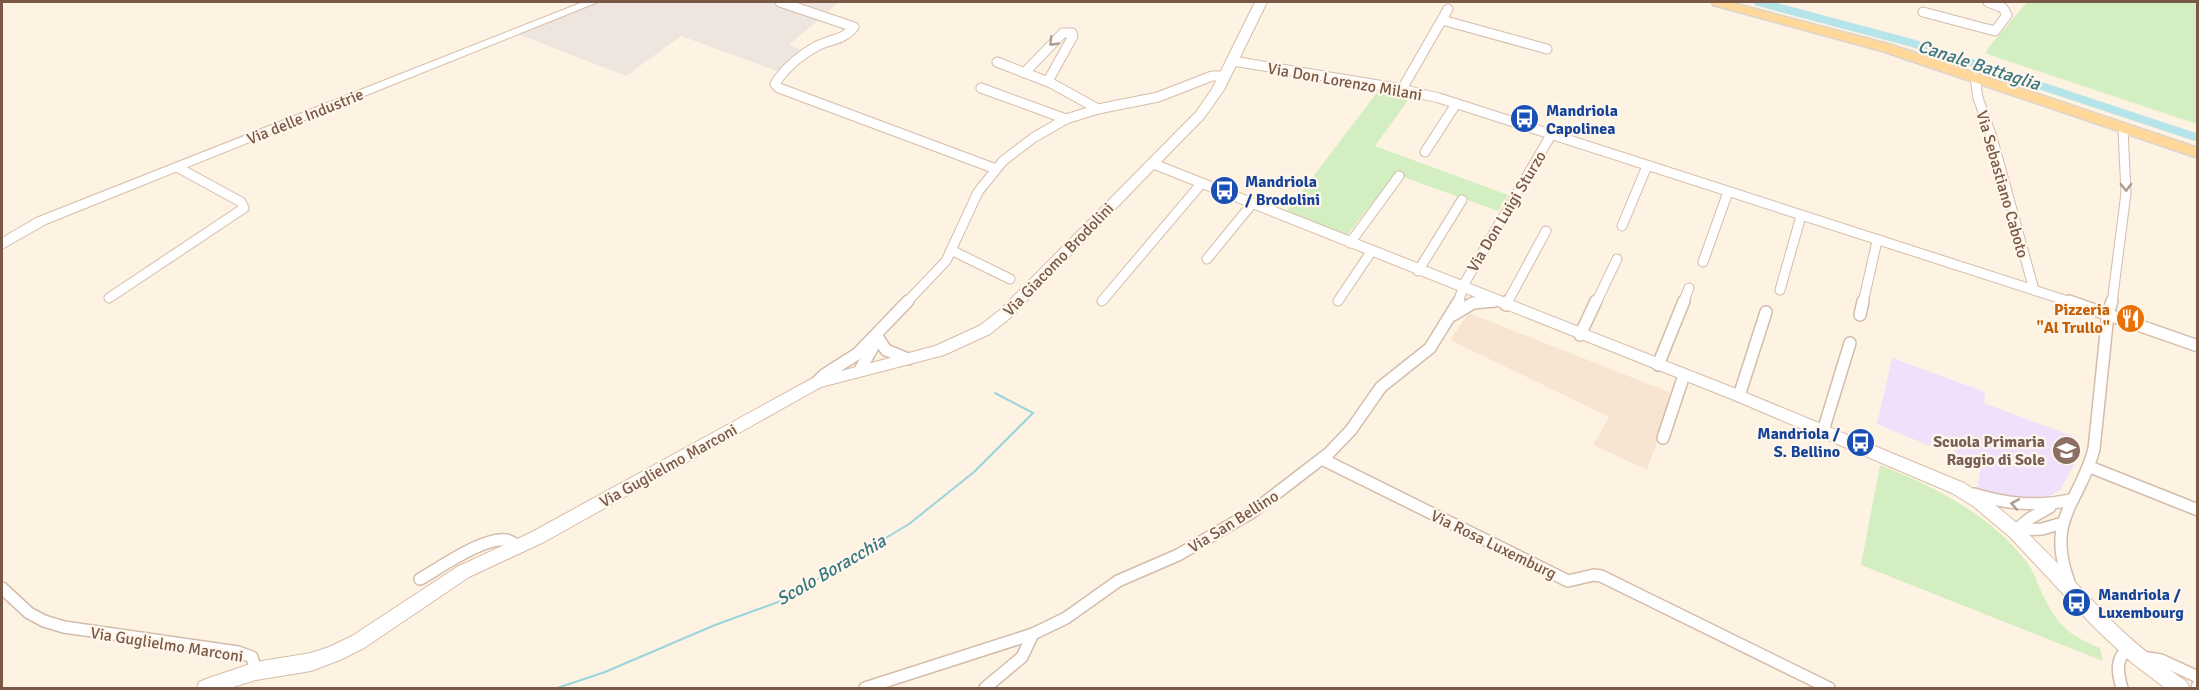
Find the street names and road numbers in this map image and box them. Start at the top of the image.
street label: Via Don Lorenzo Milani [1266,59,1424,105]
street label: Via delle Industrie [244,84,367,149]
street label: Via Sebastiano Caboto [1971,108,2033,260]
street label: Via Don Luigi Sturzo [1463,147,1551,276]
street label: Via Giacomo Brodolini [999,199,1118,321]
street label: Via Guglielmo Marconi [596,420,741,512]
street label: Via San Bellino [1185,486,1282,558]
street label: Via Rosa Luxemburg [1427,506,1560,584]
street label: Via Guglielmo Marconi [89,623,245,667]

